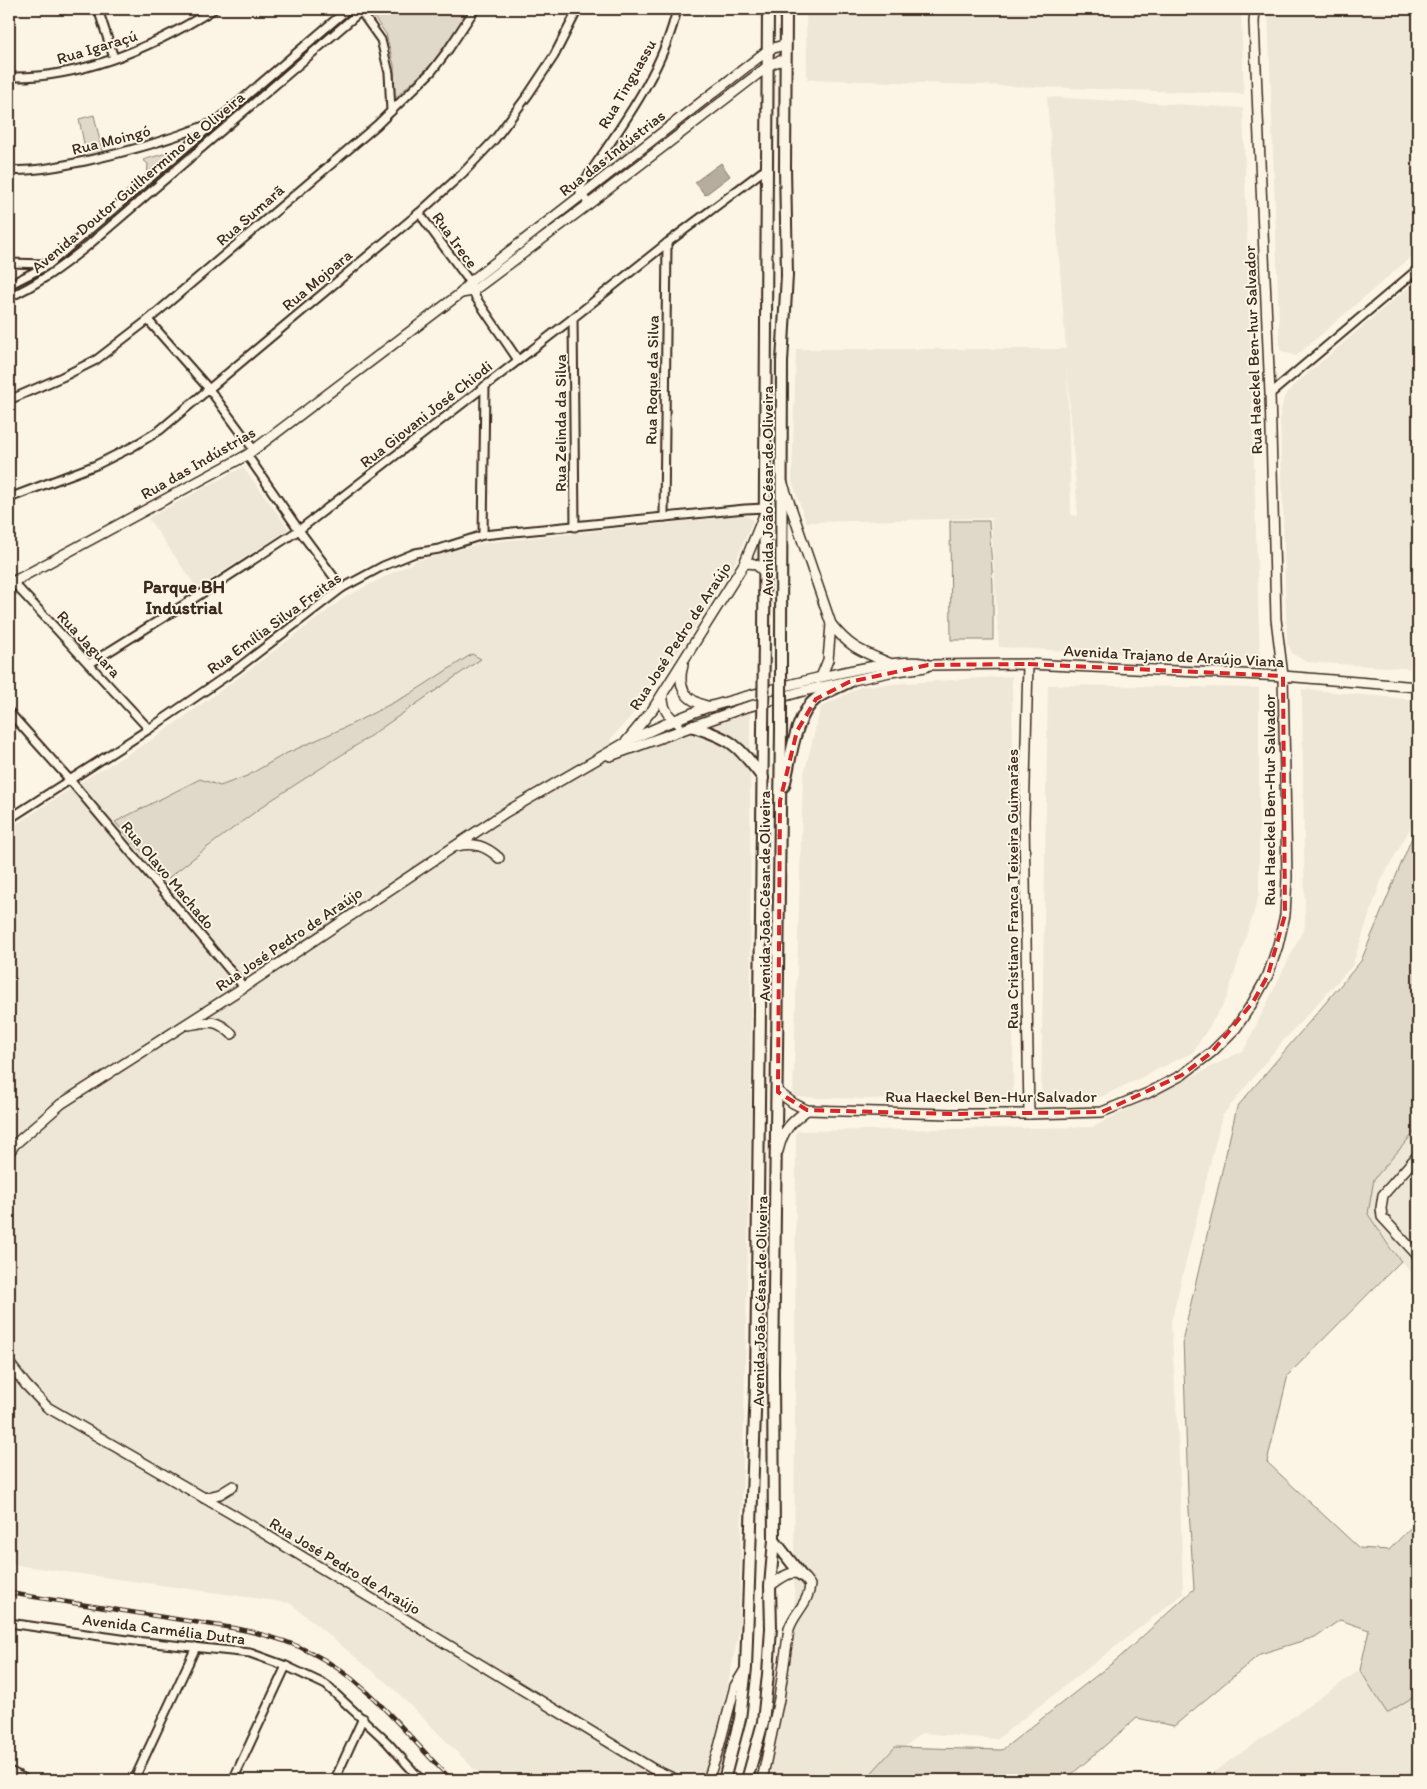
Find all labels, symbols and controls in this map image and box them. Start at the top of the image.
street label: Rua Igaraçú [54,26,140,68]
street label: Rua Tinguassu [594,36,660,132]
street label: Avenida Doutor Guilhermino de Oliveira [28,87,249,277]
street label: Rua das Indústrias [555,106,669,200]
street label: Rua Moingó [70,121,152,159]
street label: Rua Sumarã [212,180,288,250]
street label: Rua Irece [428,208,482,272]
street label: Rua Haeckel Ben-hur Salvador [1240,244,1266,455]
street label: Rua Mojoara [278,245,356,315]
street label: Rua Roque da Silva [641,315,663,445]
street label: Rua Zelinda da Silva [551,354,570,492]
street label: Rua Giovani José Chiodi [356,356,496,472]
street label: Avenida João César de Oliveira [758,386,777,596]
street label: Rua das Indústrias [137,422,259,504]
street label: Rua José Pedro de Araújo [625,558,735,714]
street label: Rua Emília Silva Freitas [203,568,345,678]
district label: Parque BH Industrial [143,576,225,619]
street label: Rua Jaguara [53,606,125,682]
street label: Avenida Trajano de Araújo Viana [1063,641,1285,671]
street label: Rua Haeckel Ben-Hur Salvador [1260,694,1279,906]
street label: Rua Cristiano Franca Teixeira Guimarães [1003,749,1022,1029]
street label: Avenida João César de Oliveira [755,791,774,1001]
street label: Rua Olavo Machado [117,817,219,933]
street label: Rua José Pedro de Araújo [212,883,366,995]
street label: Rua Haeckel Ben-Hur Salvador [885,1087,1097,1106]
street label: Avenida João César de Oliveira [749,1195,771,1406]
street label: Rua José Pedro de Araújo [266,1513,424,1619]
street label: Avenida Carmélia Dutra [82,1610,247,1648]

